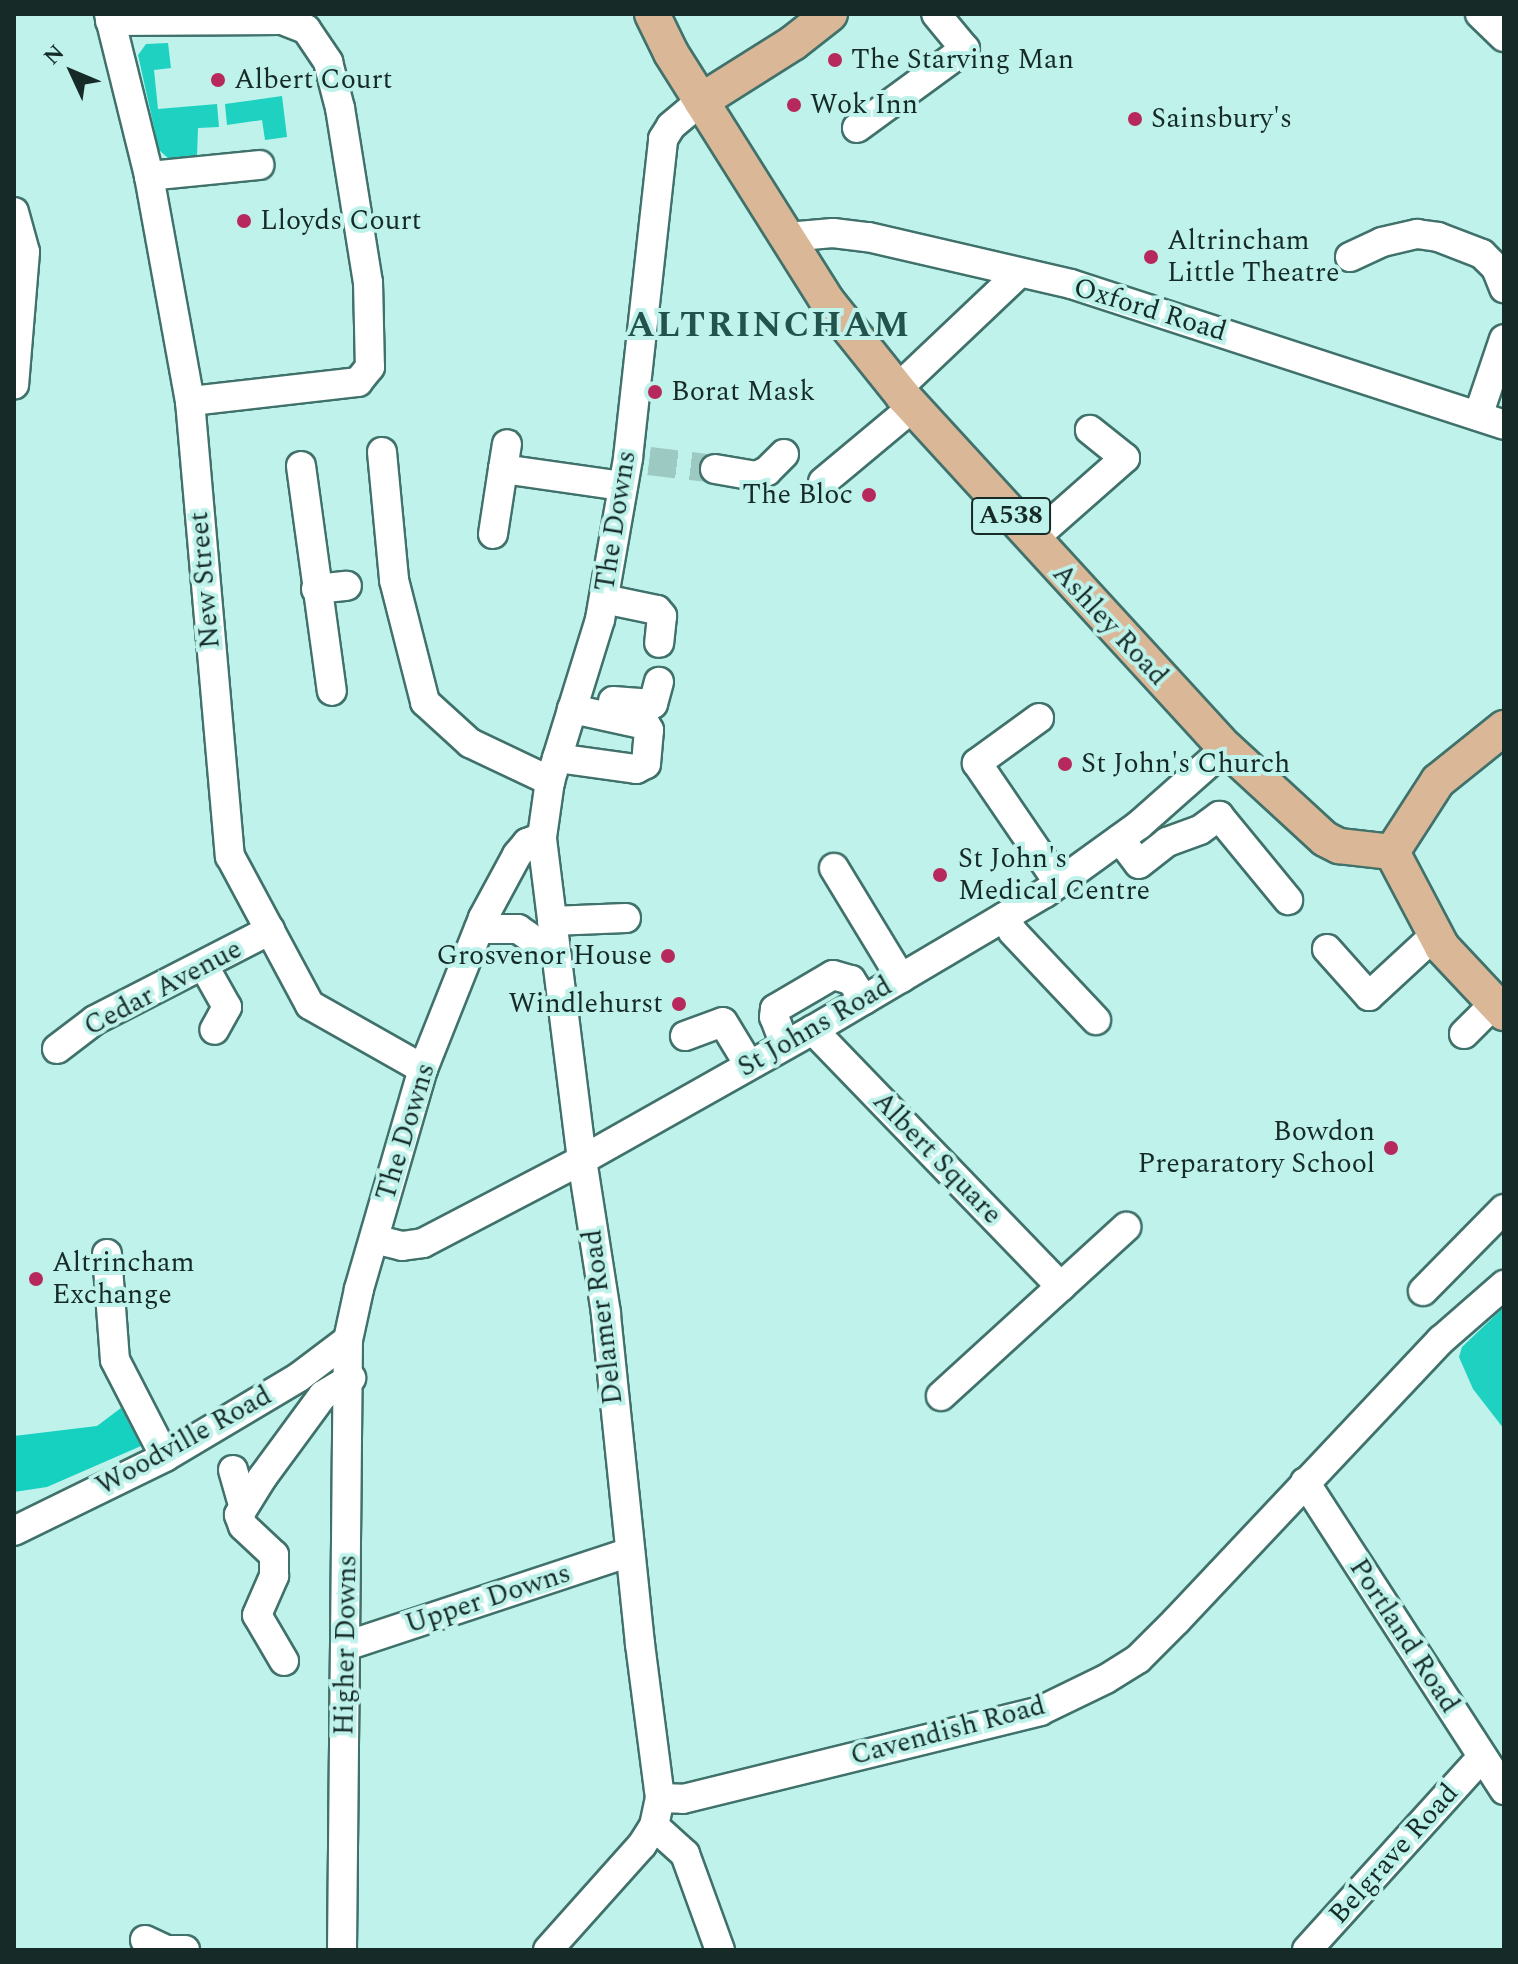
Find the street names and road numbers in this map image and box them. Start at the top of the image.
street label: Oxford Road [1070,271,1230,349]
street label: The Downs [588,448,644,594]
road number: A538 [971,494,1051,538]
street label: New Street [182,510,228,650]
street label: Ashley Road [1045,557,1175,693]
street label: Cedar Avenue [78,932,248,1044]
street label: St Johns Road [732,969,898,1085]
street label: The Downs [369,1059,443,1205]
street label: Albert Square [865,1085,1009,1231]
street label: Delamer Road [576,1228,630,1406]
street label: Woodville Road [90,1379,278,1503]
street label: Portland Road [1342,1552,1466,1720]
street label: Higher Downs [328,1554,364,1736]
street label: Upper Downs [401,1556,575,1642]
street label: Cavendish Road [847,1689,1049,1773]
street label: Belgrave Road [1322,1777,1466,1931]

